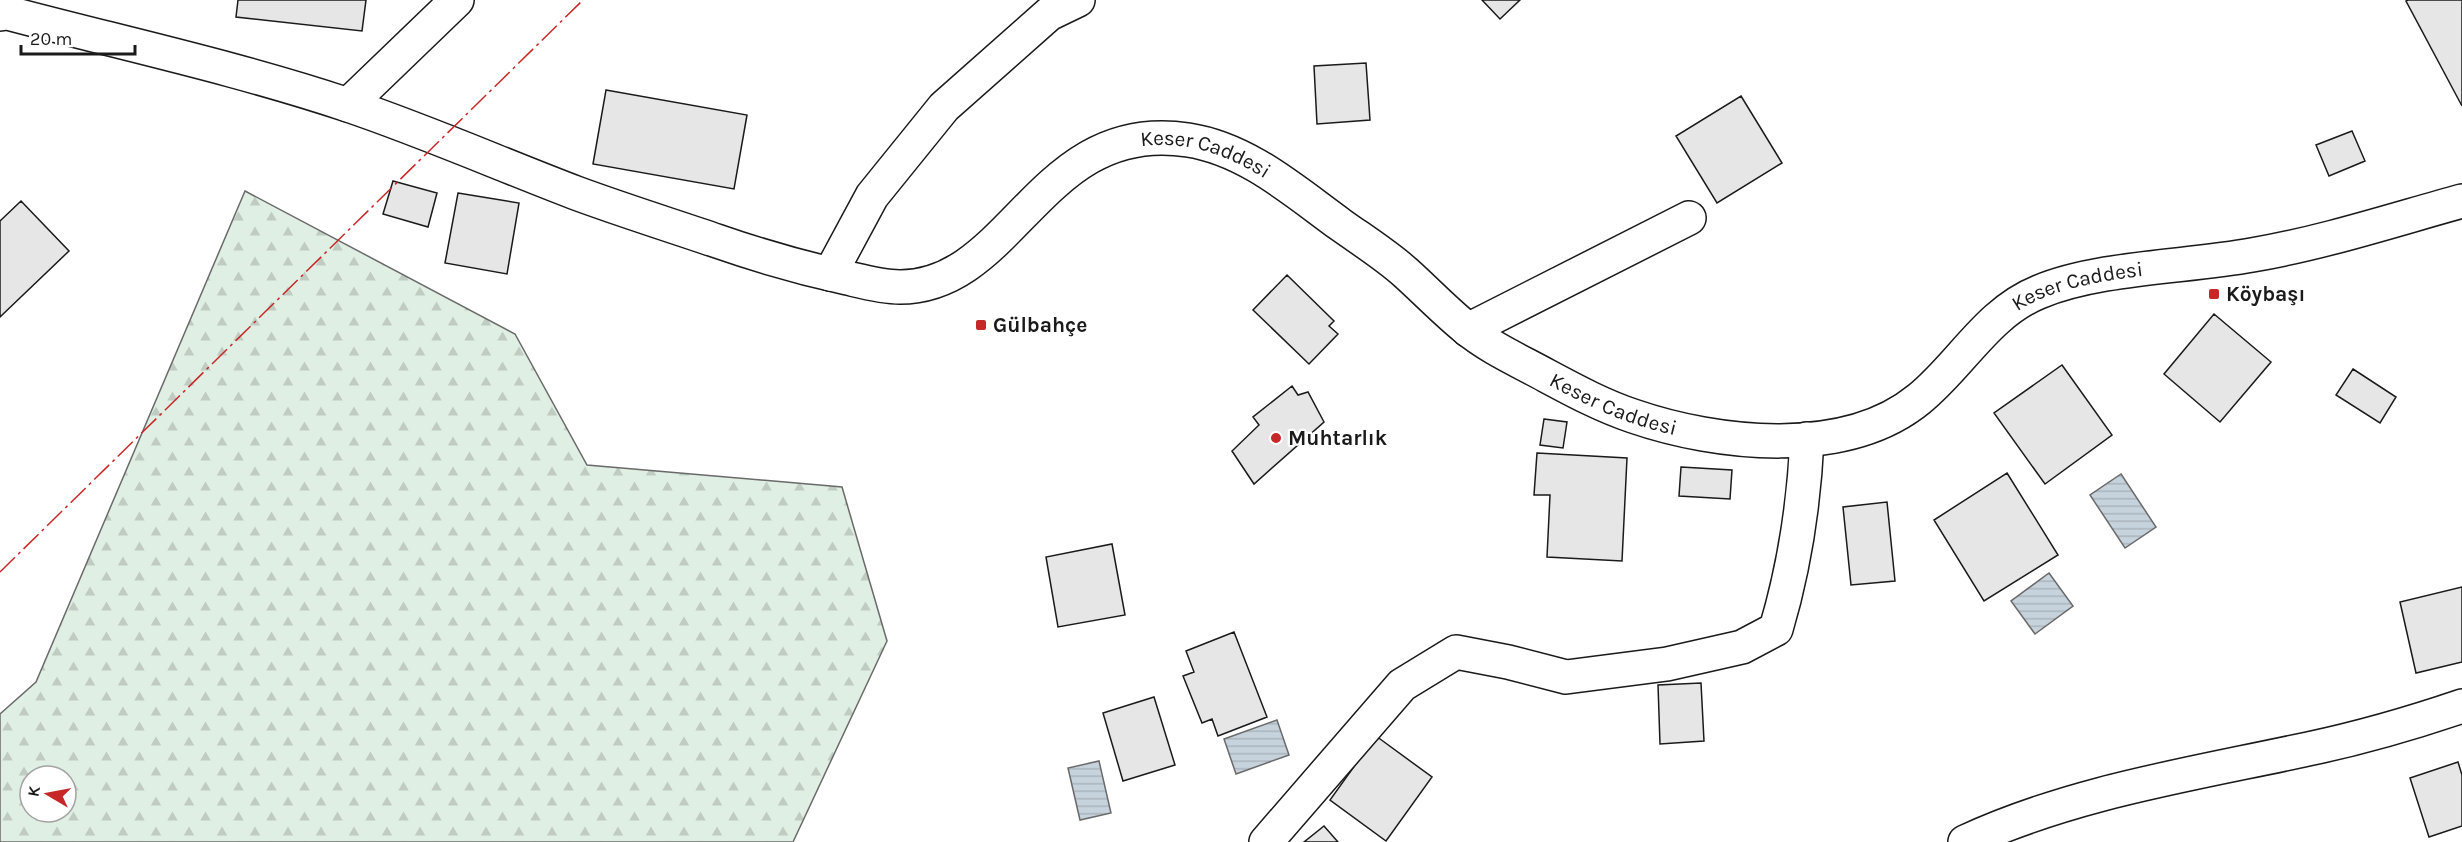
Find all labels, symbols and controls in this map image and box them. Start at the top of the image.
scale bar [21,18,135,56]
text: 20 m [30,28,72,50]
street label: Keser Caddesi [1139,126,1275,183]
street label: Keser Caddesi [2007,257,2144,316]
place label: Köybaşı [2226,282,2305,306]
marker: Köybaşı [2207,287,2221,301]
place label: Gülbahçe [993,313,1087,337]
marker: Gülbahçe [974,318,988,332]
street label: Keser Caddesi [1546,368,1679,440]
place label: Muhtarlık [1288,426,1388,450]
marker: Muhtarlık [1269,431,1283,445]
north arrow [18,764,78,824]
text: K [23,784,44,798]

